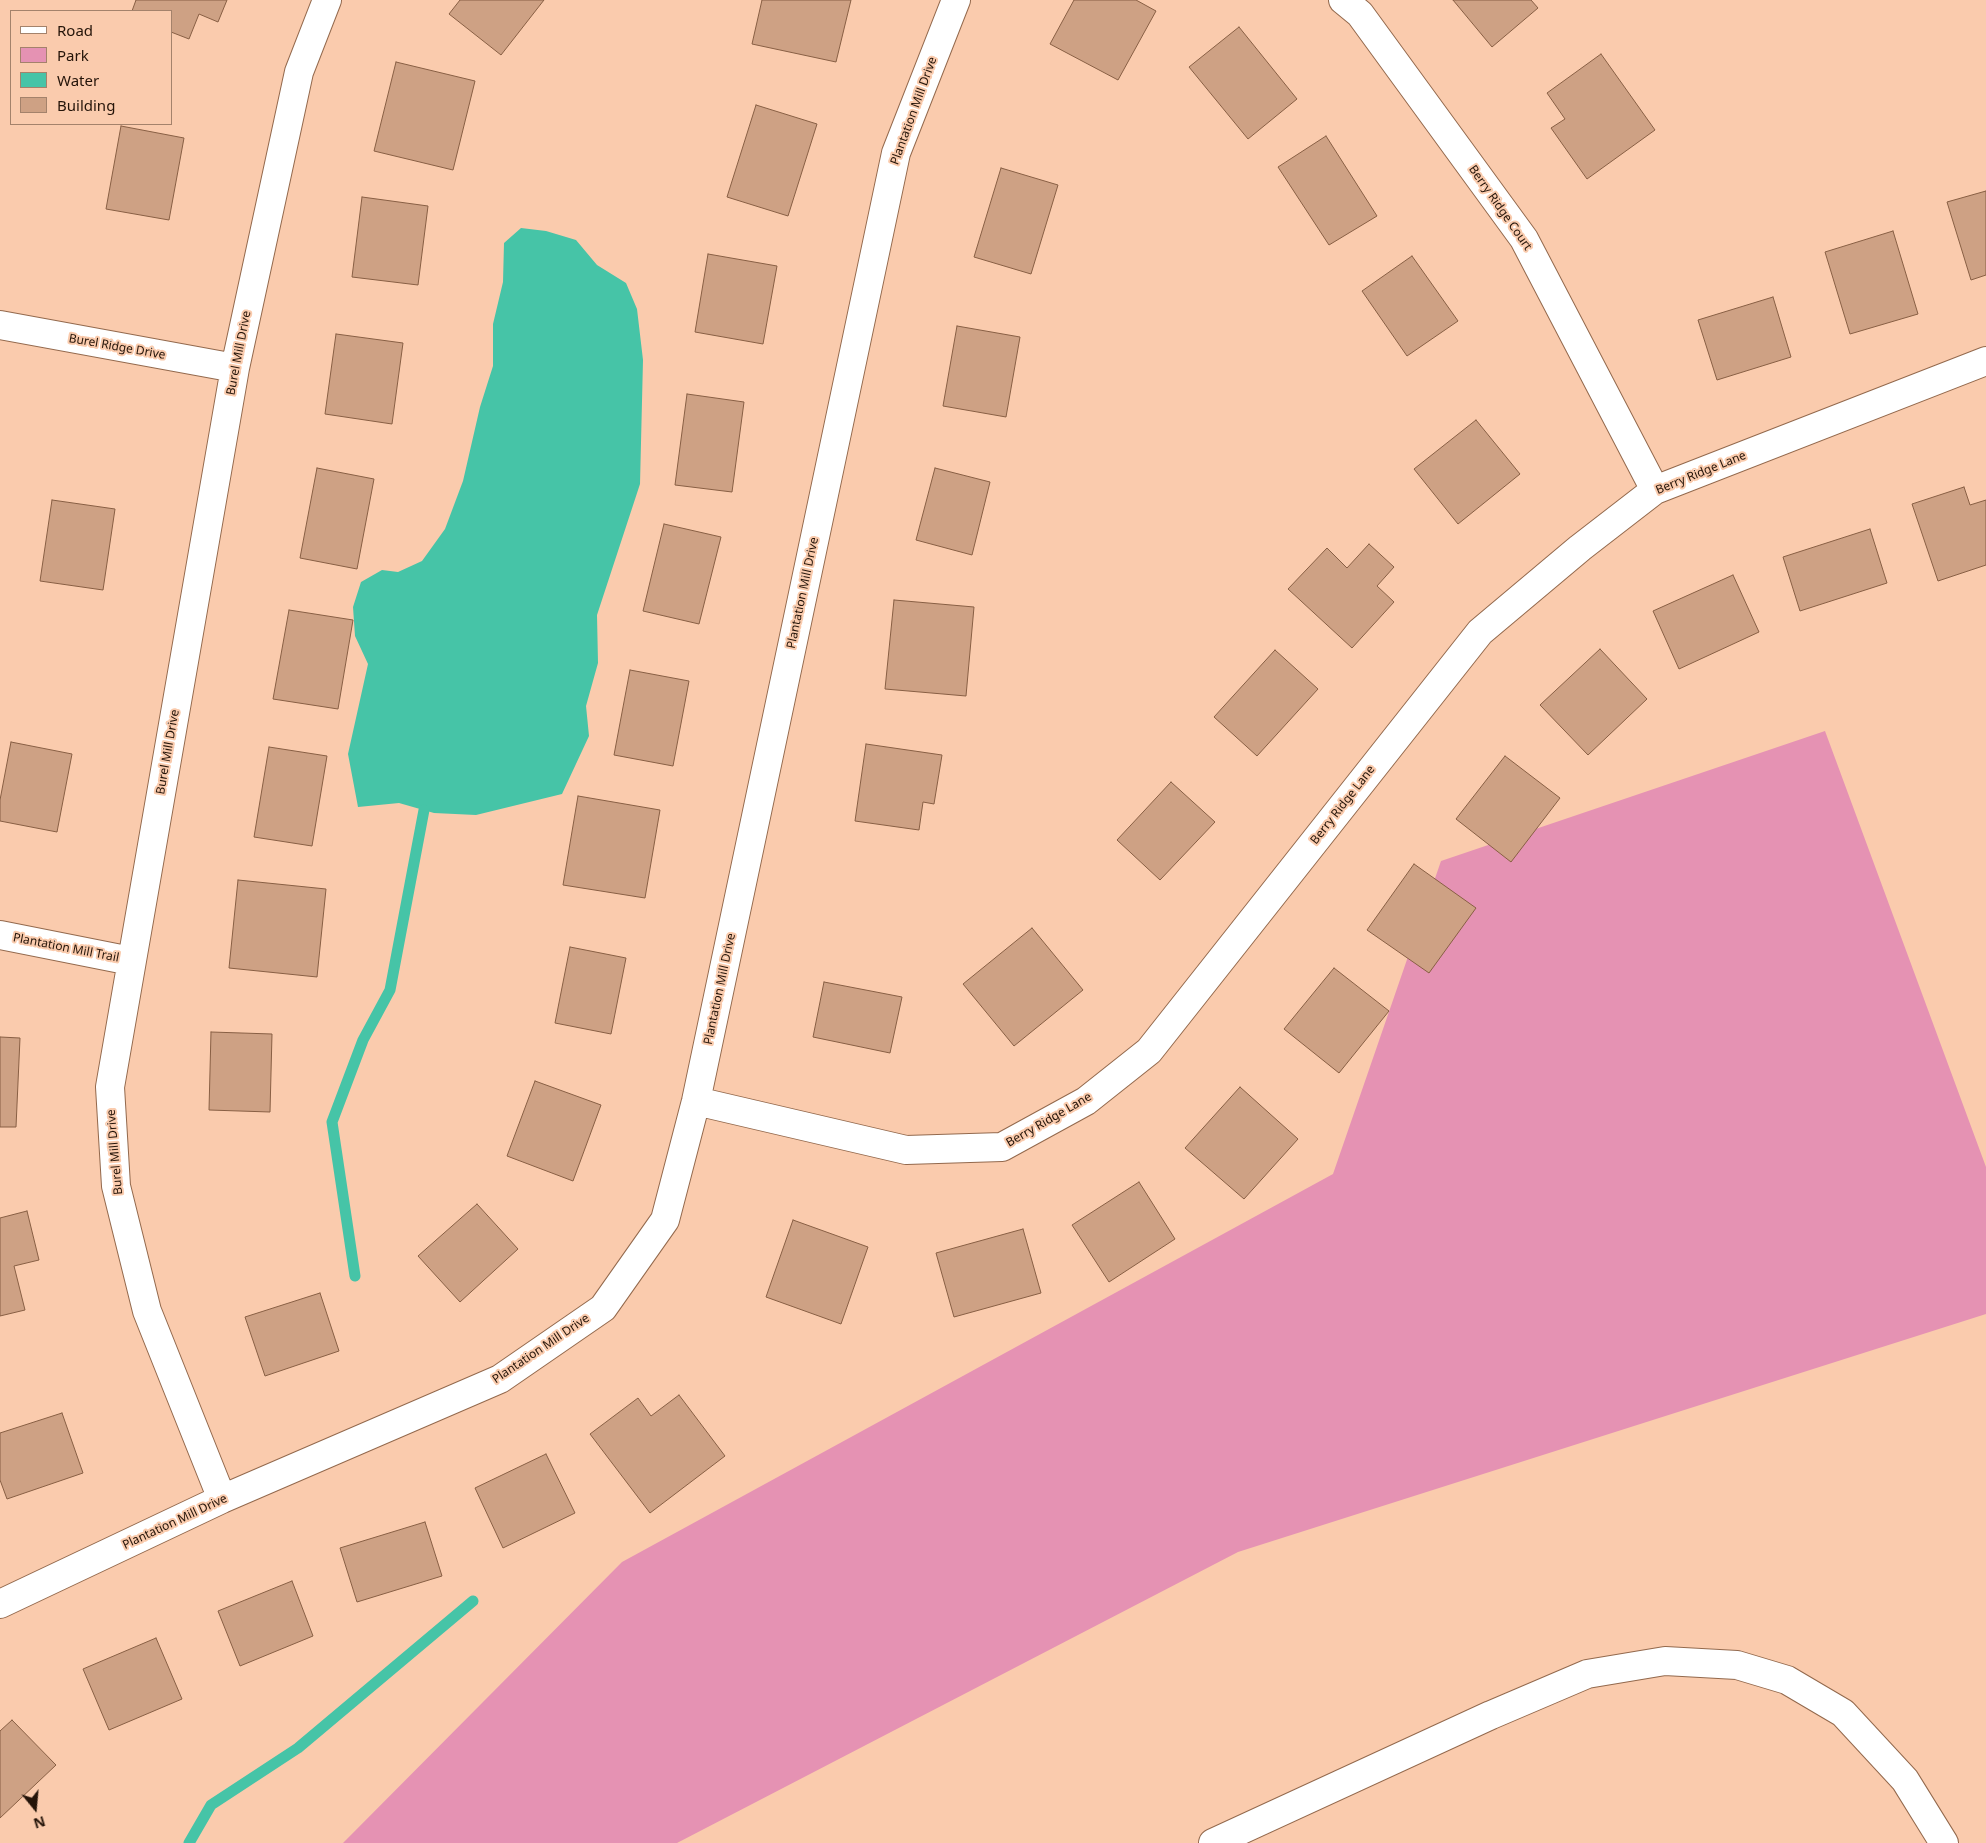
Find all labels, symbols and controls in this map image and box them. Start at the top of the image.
legend [10,10,172,125]
text: Road [57,20,93,40]
text: Park [57,45,89,65]
street label: Plantation Mill Drive [888,55,940,167]
text: Water [57,70,99,90]
text: Building [57,95,115,115]
street label: Berry Ridge Court [1465,163,1535,253]
street label: Burel Mill Drive [224,309,254,397]
street label: Burel Ridge Drive [68,331,166,363]
street label: Berry Ridge Lane [1654,448,1748,498]
street label: Plantation Mill Drive [784,536,822,650]
street label: Burel Mill Drive [153,708,183,796]
street label: Berry Ridge Lane [1308,763,1378,847]
street label: Plantation Mill Trail [12,931,120,965]
street label: Plantation Mill Drive [701,932,739,1046]
street label: Berry Ridge Lane [1004,1090,1094,1150]
street label: Burel Mill Drive [104,1109,126,1195]
street label: Plantation Mill Drive [490,1311,592,1387]
street label: Plantation Mill Drive [120,1491,230,1553]
north arrow [10,1783,60,1833]
text: N [31,1812,48,1834]

